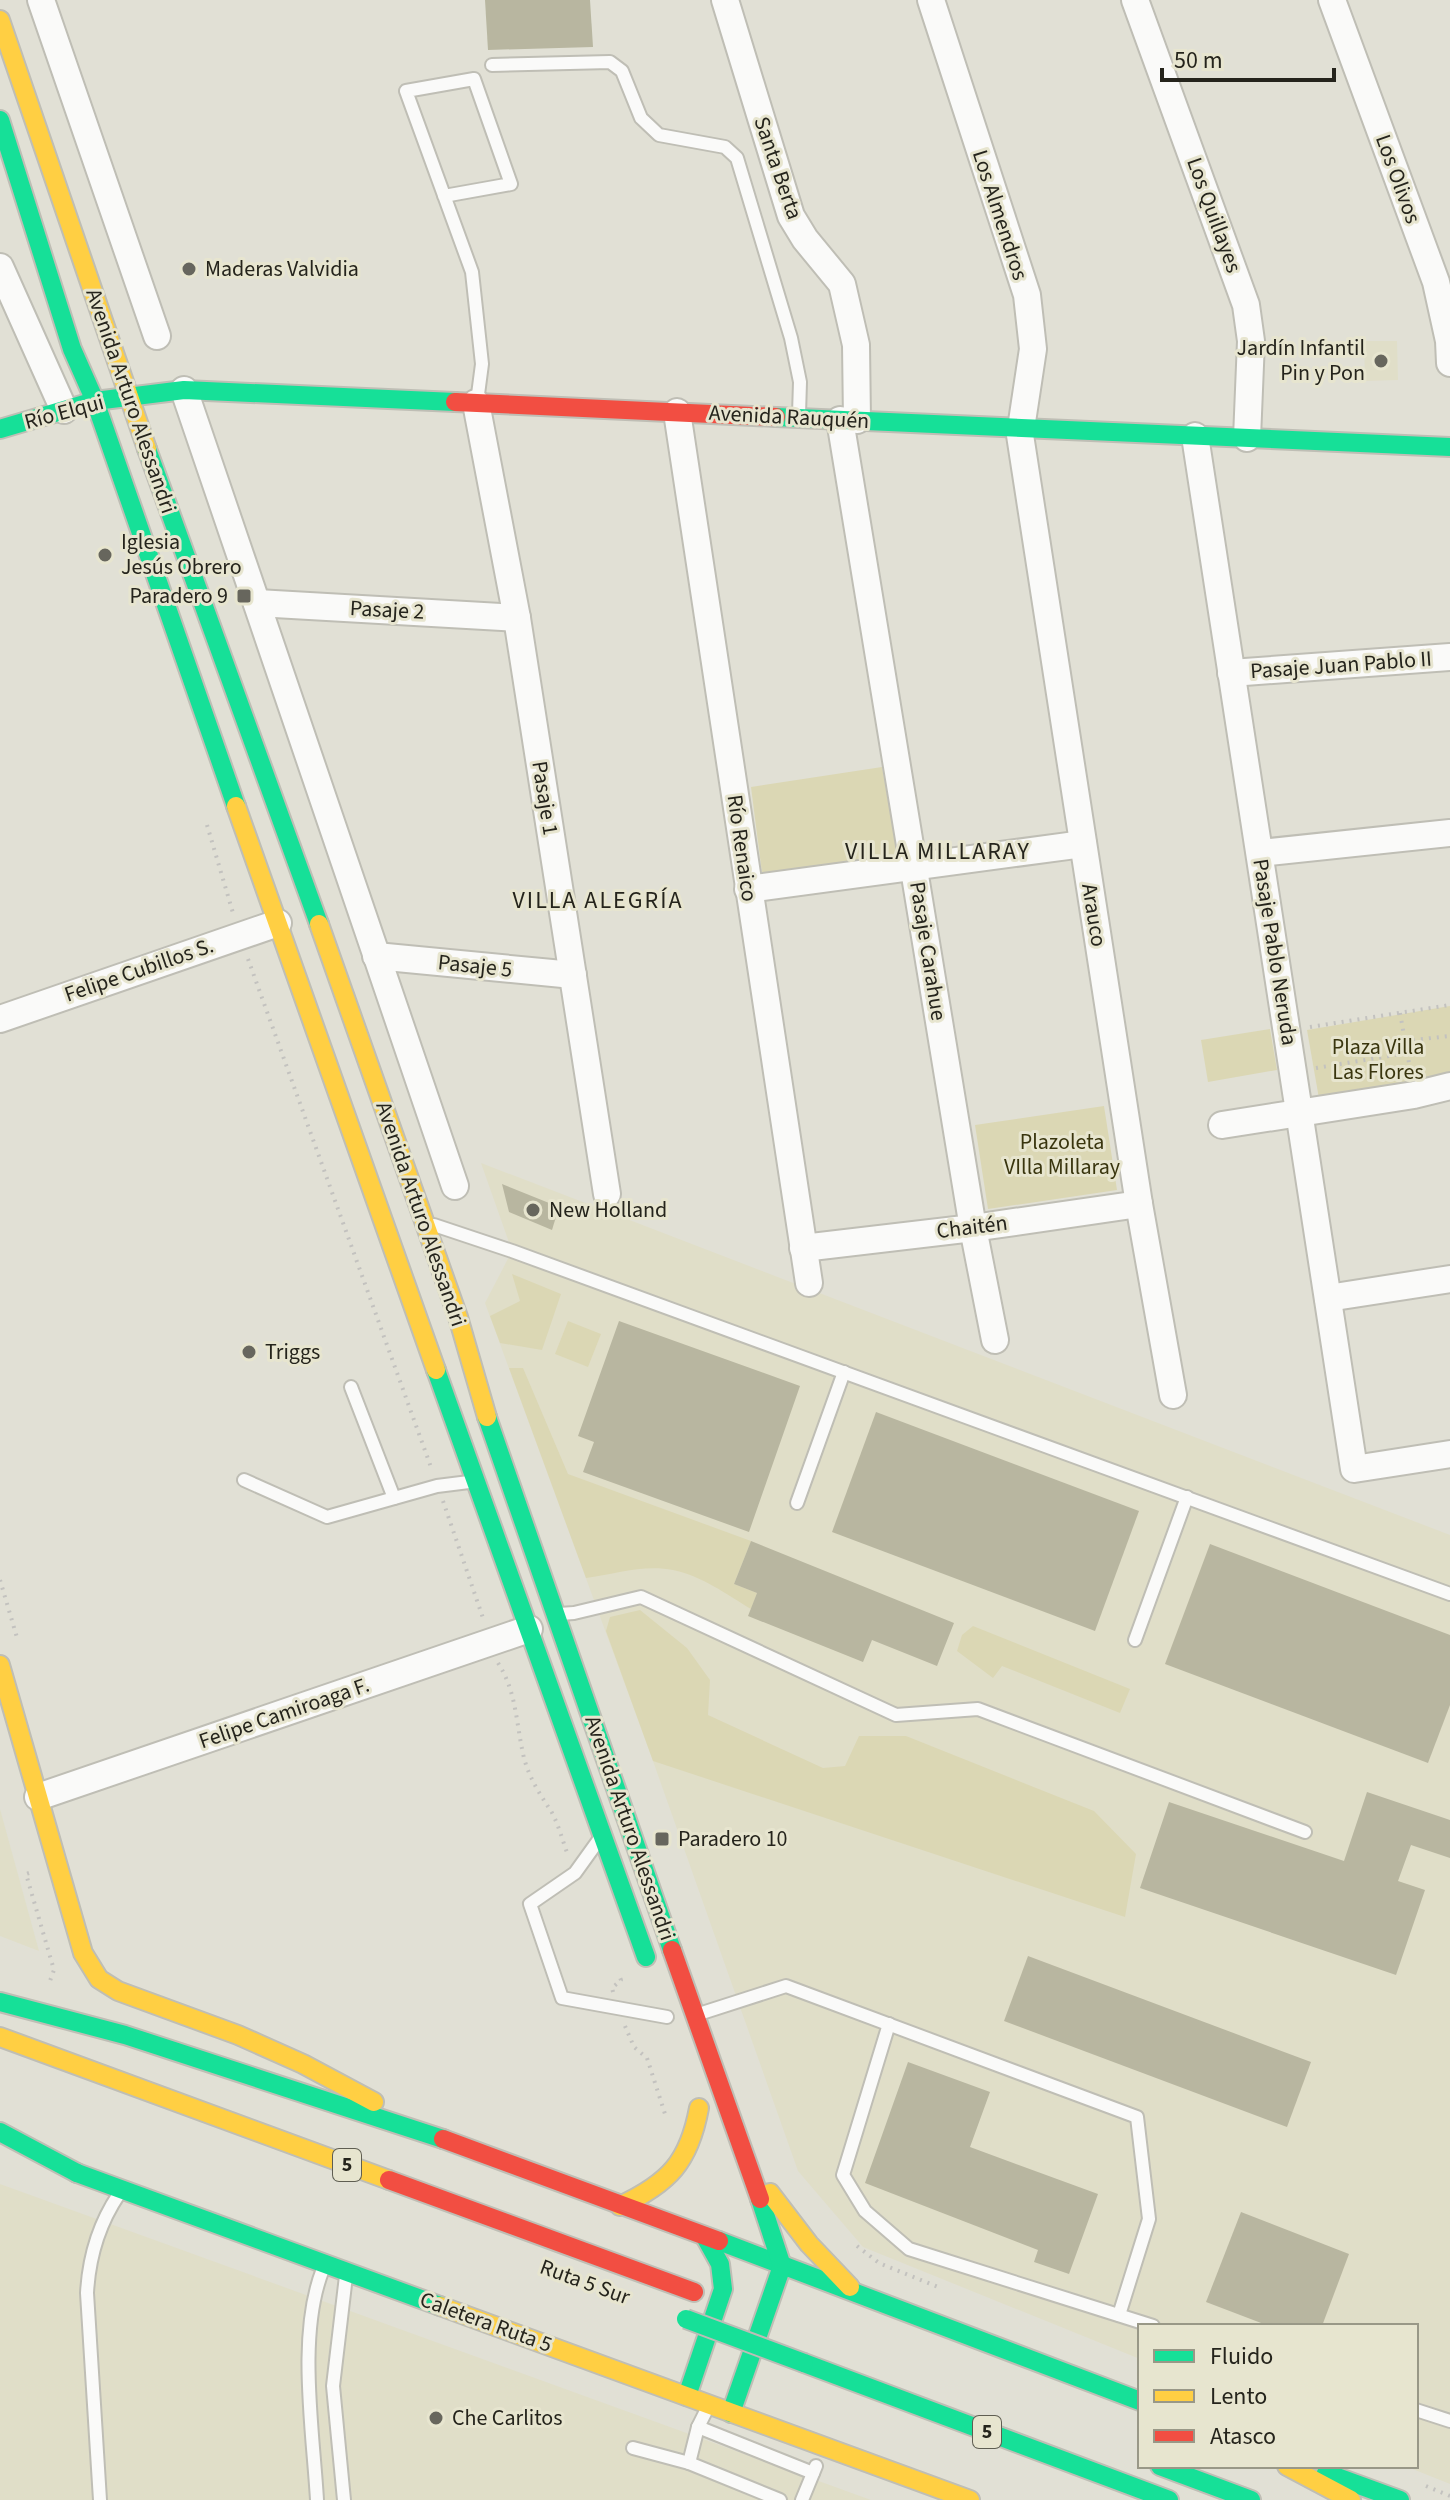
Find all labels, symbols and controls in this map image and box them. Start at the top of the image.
scale bar [1162,32,1334,82]
text: 50 m [1174,43,1223,78]
street label: Santa Berta [745,112,811,224]
street label: Los Olivos [1367,130,1429,228]
street label: Los Almendros [964,146,1036,284]
street label: Los Quillayes [1178,153,1250,277]
place label: Maderas Valvidia [205,253,359,285]
marker: Maderas Valvidia [180,260,198,278]
street label: Avenida Arturo Alessandri [77,284,185,518]
place label: Jardín Infantil Pin y Pon [1237,332,1365,389]
marker: Jardín Infantil Pin y Pon [1372,352,1390,370]
street label: Río Elqui [21,386,107,438]
street label: Avenida Rauquén [708,397,870,437]
place label: Iglesia Jesús Obrero [121,526,242,583]
marker: Iglesia Jesús Obrero [96,546,114,564]
place label: Paradero 9 [129,580,228,612]
marker: Paradero 9 [235,587,253,605]
street label: Pasaje 2 [349,592,425,628]
street label: Pasaje Juan Pablo II [1249,643,1433,687]
street label: Pasaje 1 [523,759,567,837]
street label: Río Renaico [719,793,765,903]
district label: VILLA MILLARAY [845,834,1031,869]
street label: Pasaje Pablo Neruda [1244,856,1306,1048]
street label: Pasaje Carahue [901,879,955,1023]
street label: Arauco [1073,881,1115,949]
district label: VILLA ALEGRÍA [512,883,684,918]
street label: Felipe Cubillos S. [60,930,218,1010]
street label: Pasaje 5 [436,946,514,986]
park label: Plaza Villa Las Flores [1332,1031,1424,1088]
street label: Avenida Arturo Alessandri [367,1097,475,1331]
park label: Plazoleta VIlla Millaray [1004,1126,1121,1183]
place label: New Holland [549,1194,667,1226]
marker: New Holland [524,1201,542,1219]
street label: Chaitén [935,1207,1009,1247]
place label: Triggs [265,1336,320,1368]
marker: Triggs [240,1343,258,1361]
street label: Felipe Camiroaga F. [194,1669,374,1757]
street label: Avenida Arturo Alessandri [576,1711,684,1945]
place label: Paradero 10 [678,1823,788,1855]
marker: Paradero 10 [653,1830,671,1848]
road number: 5 [333,2149,361,2181]
street label: Ruta 5 Sur [536,2251,635,2313]
street label: Caletera Ruta 5 [415,2283,557,2361]
legend [1138,2324,1418,2468]
text: Fluido [1210,2339,1273,2374]
text: Lento [1210,2379,1267,2414]
place label: Che Carlitos [452,2402,562,2434]
marker: Che Carlitos [427,2409,445,2427]
road number: 5 [973,2416,1001,2448]
text: Atasco [1210,2419,1276,2454]

